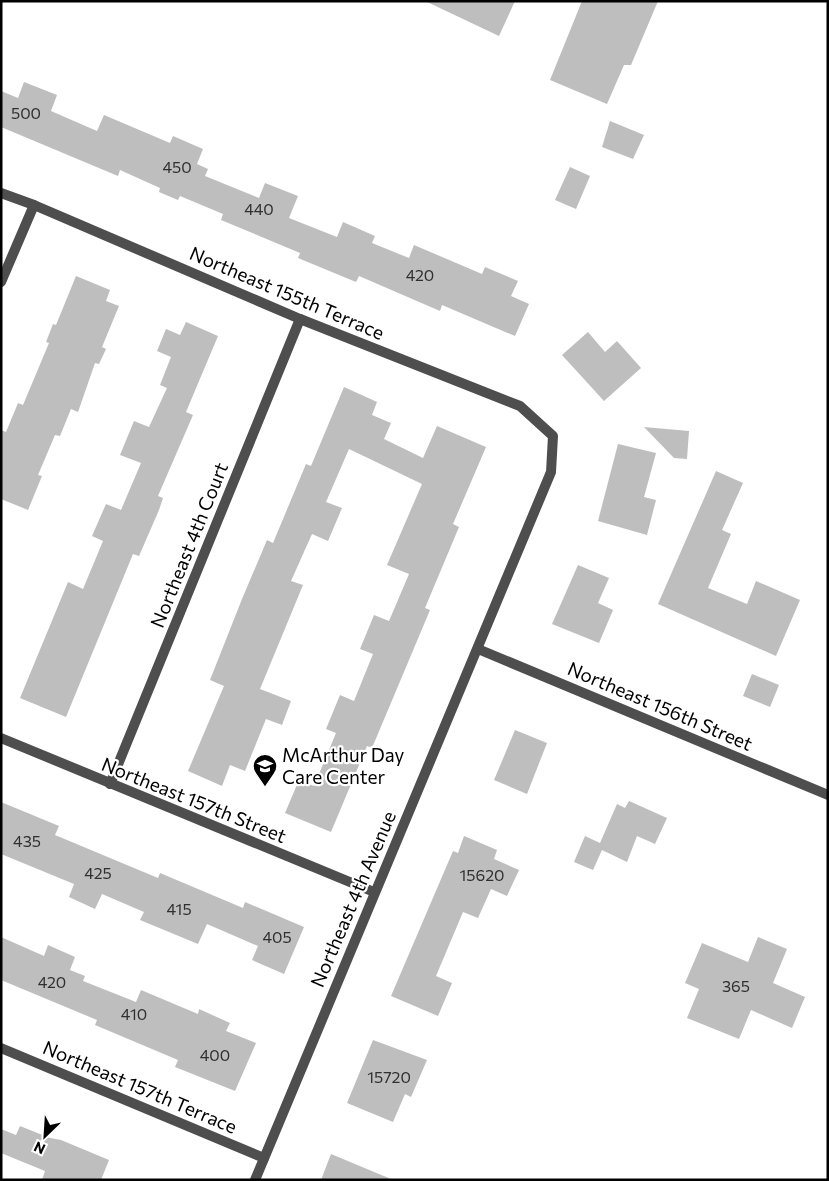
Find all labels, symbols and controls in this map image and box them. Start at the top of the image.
house number: 500 [11,103,41,122]
house number: 450 [162,157,192,176]
house number: 440 [244,199,274,218]
street label: Northeast 155th Terrace [186,241,388,344]
house number: 420 [406,265,434,284]
street label: Northeast 4th Court [145,459,232,631]
street label: Northeast 156th Street [564,656,756,755]
place label: McArthur Day Care Center [282,743,404,788]
street label: Northeast 157th Street [99,752,290,847]
school or university icon: McArthur Day Care Center [252,753,278,787]
street label: Northeast 4th Avenue [305,807,400,990]
house number: 435 [13,831,41,850]
house number: 425 [84,863,112,882]
house number: 15620 [460,865,504,884]
house number: 415 [166,899,192,918]
house number: 405 [262,927,292,946]
house number: 420 [38,972,66,991]
house number: 365 [722,976,750,995]
house number: 410 [121,1004,147,1023]
street label: Northeast 157th Terrace [40,1035,241,1138]
house number: 400 [200,1045,230,1064]
house number: 15720 [367,1067,411,1086]
north arrow [20,1111,70,1161]
text: N [31,1138,48,1158]

